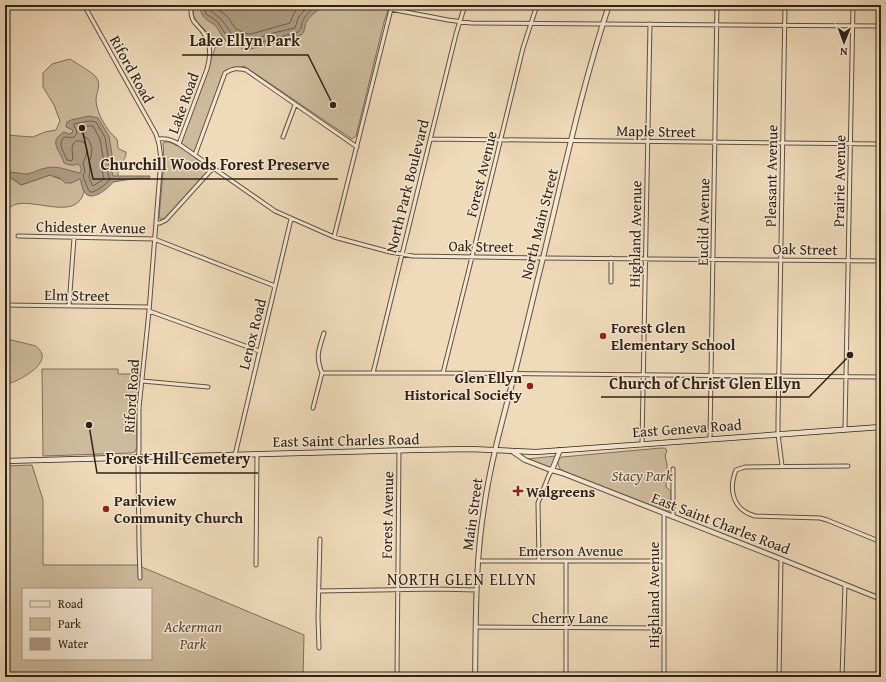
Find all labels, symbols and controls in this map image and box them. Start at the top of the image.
north arrow [824,22,864,62]
callout: Lake Ellyn Park [182,27,308,55]
text: Lake Ellyn Park [190,28,301,52]
street label: Riford Road [105,32,159,106]
text: N [839,44,848,60]
street label: Lake Road [162,70,204,136]
street label: North Park Boulevard [380,117,434,255]
street label: Maple Street [616,120,697,142]
street label: Pleasant Avenue [760,125,782,227]
street label: Forest Avenue [460,129,502,219]
street label: Prairie Avenue [828,135,850,227]
callout: Churchill Woods Forest Preserve [93,151,338,179]
text: Churchill Woods Forest Preserve [101,152,330,176]
street label: North Main Street [515,166,563,282]
street label: Euclid Avenue [692,178,714,266]
street label: Highland Avenue [624,180,646,288]
street label: Chidester Avenue [36,216,146,238]
street label: Oak Street [448,235,514,257]
street label: Oak Street [772,238,838,260]
street label: Elm Street [44,284,111,306]
street label: Lenox Road [233,296,271,372]
place label: Forest Glen Elementary School [611,317,736,355]
marker: Forest Glen Elementary School [598,331,608,341]
street label: Riford Road [118,358,144,434]
place label: Glen Ellyn Historical Society [405,367,522,405]
callout: Church of Christ Glen Ellyn [601,369,809,397]
text: Church of Christ Glen Ellyn [609,371,801,395]
marker: Glen Ellyn Historical Society [525,381,535,391]
street label: East Geneva Road [632,414,742,442]
street label: East Saint Charles Road [273,428,419,452]
callout: Forest Hill Cemetery [97,445,258,473]
text: Forest Hill Cemetery [105,446,251,470]
park label: Stacy Park [611,465,673,486]
street label: Forest Avenue [376,471,398,559]
street label: Main Street [457,476,488,552]
place label: Walgreens [526,481,595,502]
marker: Walgreens [513,486,523,496]
street label: East Saint Charles Road [649,487,793,559]
place label: Parkview Community Church [114,490,243,528]
marker: Parkview Community Church [101,504,111,514]
street label: Emerson Avenue [519,540,623,561]
street label: Highland Avenue [643,541,664,649]
district label: NORTH GLEN ELLYN [387,567,537,591]
legend [22,588,152,660]
text: Road [58,595,84,612]
street label: Cherry Lane [532,607,608,628]
text: Park [58,615,82,632]
park label: Ackerman Park [163,616,223,654]
text: Water [58,635,88,652]

